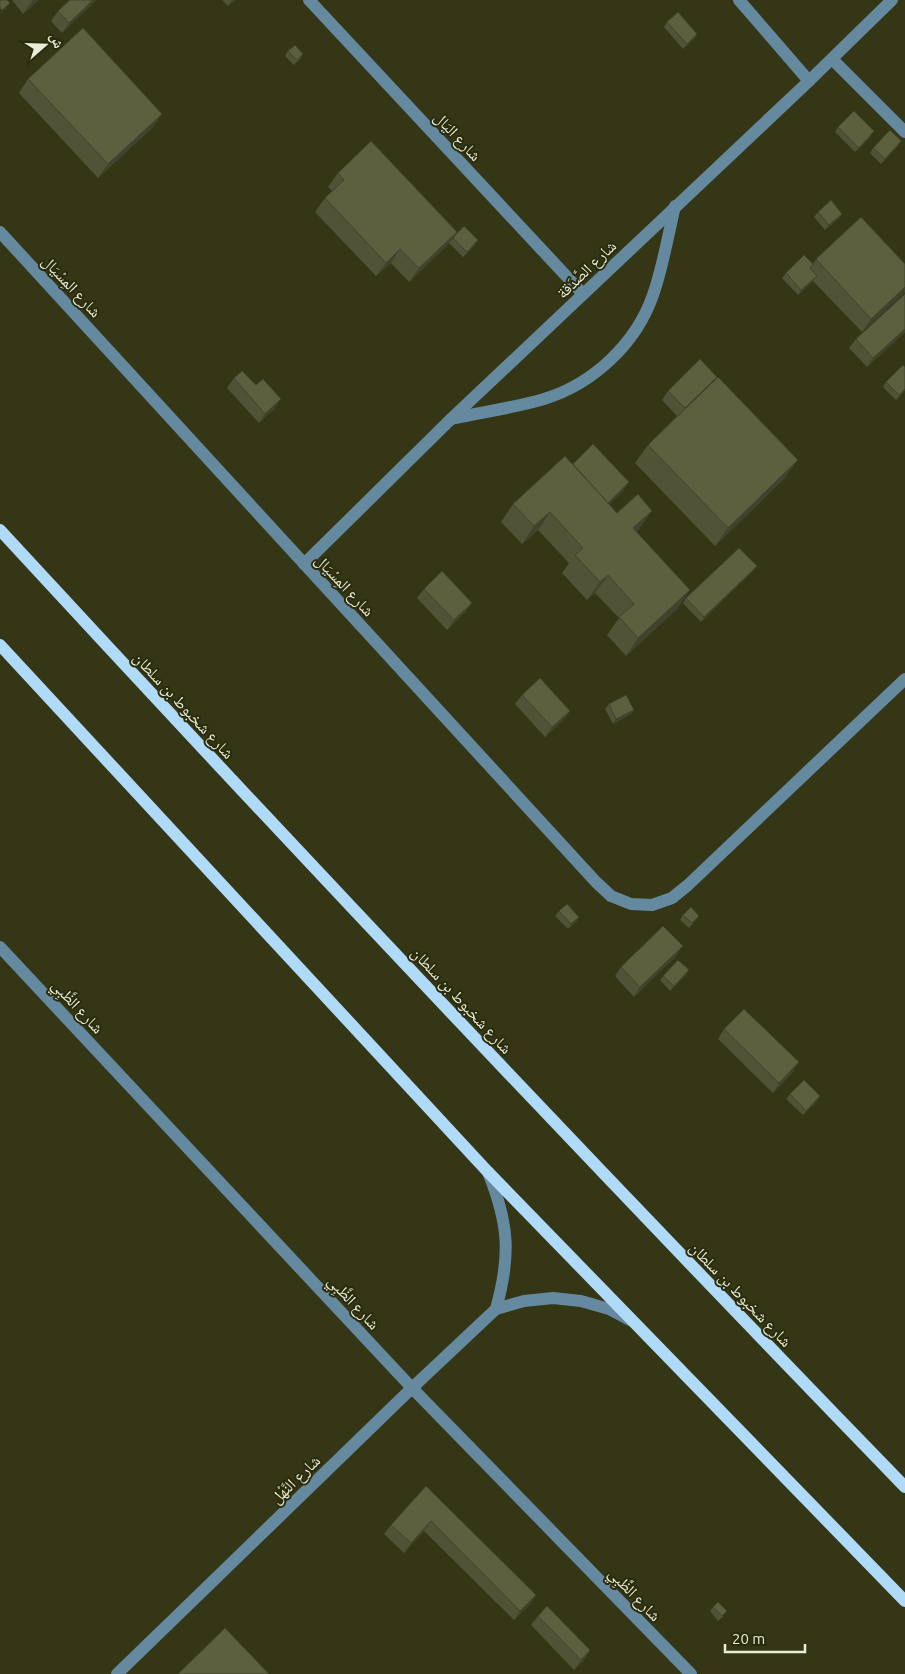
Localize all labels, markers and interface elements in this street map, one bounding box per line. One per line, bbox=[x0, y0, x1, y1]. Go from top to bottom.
north arrow bbox=[20, 20, 70, 70]
text: ش bbox=[46, 31, 67, 51]
street label: شارع اليَال bbox=[429, 108, 485, 166]
street label: شارع الصَّدَقة bbox=[553, 236, 621, 303]
street label: شارع المِسْيَال bbox=[37, 251, 105, 322]
street label: شارع المِسْيَال bbox=[310, 550, 378, 621]
street label: شارع شخبوط بن سلطان bbox=[129, 648, 238, 763]
street label: شارع شخبوط بن سلطان bbox=[407, 943, 516, 1058]
street label: شارع الظَّبِي bbox=[46, 975, 107, 1039]
street label: شارع شخبوط بن سلطان bbox=[685, 1238, 796, 1352]
street label: شارع الظَّبِي bbox=[322, 1271, 383, 1335]
street label: شارع النَّهْل bbox=[267, 1451, 325, 1508]
street label: شارع الظَّبِي bbox=[602, 1564, 665, 1627]
scale bar bbox=[725, 1622, 805, 1654]
text: 20 m bbox=[732, 1630, 765, 1647]

